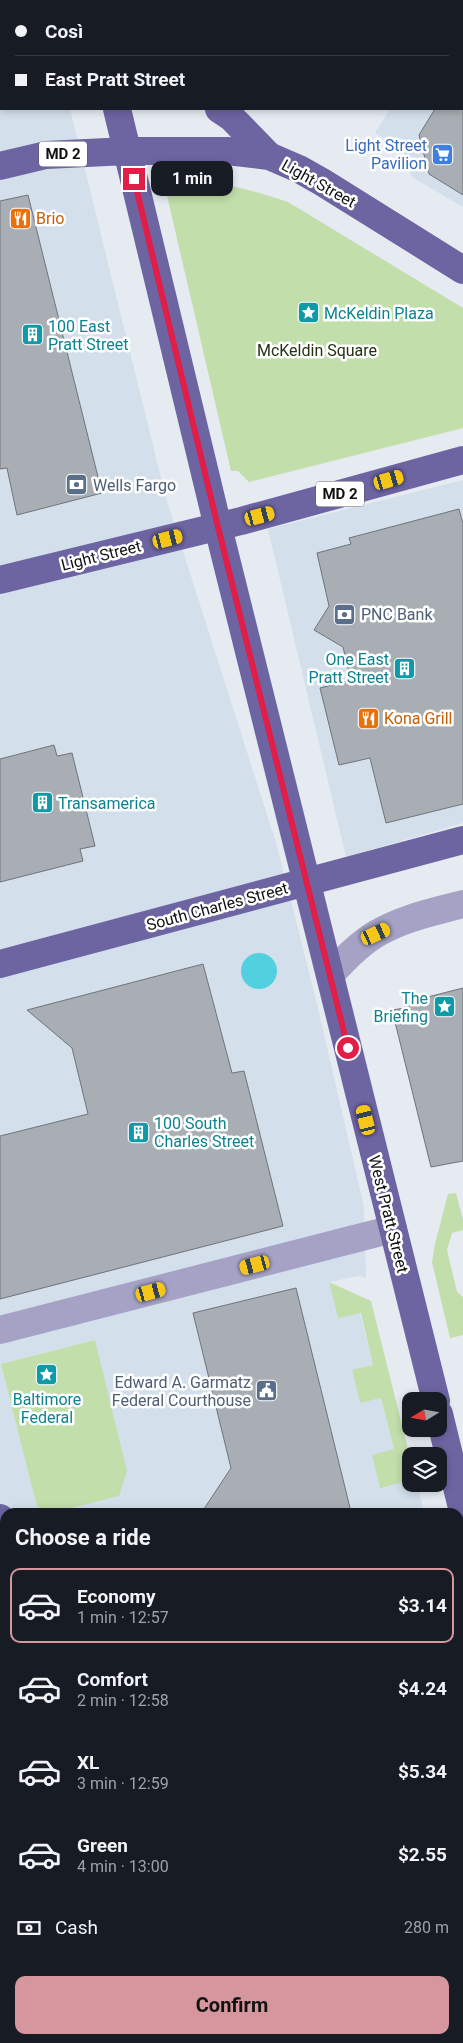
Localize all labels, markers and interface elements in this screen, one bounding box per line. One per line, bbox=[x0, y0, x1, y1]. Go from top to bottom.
text: Così bbox=[45, 20, 83, 43]
text: East Pratt Street bbox=[45, 68, 185, 91]
place label: Light Street Pavilion bbox=[345, 136, 427, 173]
road number: MD 2 bbox=[39, 142, 87, 166]
supermarket icon: Light Street Pavilion bbox=[431, 142, 455, 166]
street label: Light Street bbox=[278, 155, 359, 212]
callout: 1 min bbox=[152, 162, 234, 196]
route end bbox=[123, 168, 145, 190]
text: 1 min bbox=[172, 169, 212, 188]
restaurant icon: Brio bbox=[8, 206, 32, 230]
place label: Brio bbox=[36, 209, 64, 228]
place icon: McKeldin Plaza bbox=[296, 301, 320, 325]
place label: McKeldin Plaza bbox=[324, 304, 434, 323]
place label: 100 East Pratt Street bbox=[48, 317, 129, 354]
building icon: 100 East Pratt Street bbox=[20, 323, 44, 347]
park label: McKeldin Square bbox=[257, 341, 377, 360]
car bbox=[372, 469, 405, 491]
bank icon: Wells Fargo bbox=[65, 473, 89, 497]
place label: Wells Fargo bbox=[93, 476, 176, 495]
road number: MD 2 bbox=[316, 482, 364, 506]
car bbox=[243, 505, 276, 527]
car bbox=[151, 528, 184, 550]
street label: Light Street bbox=[59, 536, 143, 575]
bank icon: PNC Bank bbox=[333, 602, 357, 626]
place label: PNC Bank bbox=[361, 605, 433, 624]
place label: One East Pratt Street bbox=[308, 650, 389, 687]
building icon: One East Pratt Street bbox=[393, 656, 417, 680]
restaurant icon: Kona Grill bbox=[356, 706, 380, 730]
place label: Kona Grill bbox=[384, 709, 452, 728]
building icon: Transamerica bbox=[30, 791, 54, 815]
place label: Transamerica bbox=[58, 794, 155, 813]
street label: South Charles Street bbox=[144, 878, 290, 935]
car bbox=[359, 921, 392, 947]
place label: The Briefing bbox=[374, 989, 428, 1026]
place icon: The Briefing bbox=[432, 995, 456, 1019]
route start bbox=[337, 1037, 359, 1059]
car bbox=[355, 1104, 376, 1136]
place label: 100 South Charles Street bbox=[154, 1114, 254, 1151]
building icon: 100 South Charles Street bbox=[126, 1120, 150, 1144]
street label: West Pratt Street bbox=[365, 1153, 412, 1275]
car bbox=[238, 1254, 271, 1276]
car bbox=[134, 1281, 167, 1303]
place icon: Baltimore Federal bbox=[35, 1363, 59, 1387]
place label: Edward A. Garmatz Federal Courthouse bbox=[112, 1373, 251, 1410]
public building icon: Edward A. Garmatz Federal Courthouse bbox=[255, 1379, 279, 1403]
place label: Baltimore Federal bbox=[13, 1390, 81, 1427]
north arrow bbox=[402, 1392, 448, 1438]
map controls bbox=[402, 1392, 447, 1492]
button: layers bbox=[402, 1447, 447, 1492]
text: Choose a ride bbox=[15, 1525, 151, 1550]
icon: car bbox=[17, 1583, 62, 1628]
text: Economy bbox=[77, 1585, 156, 1608]
text: $3.14 bbox=[398, 1594, 447, 1617]
text: 1 min · 12:57 bbox=[77, 1608, 169, 1627]
icon: car bbox=[17, 1666, 62, 1711]
text: Comfort bbox=[77, 1668, 148, 1691]
text: $4.24 bbox=[398, 1677, 447, 1700]
text: 2 min · 12:58 bbox=[77, 1691, 169, 1710]
icon: car bbox=[17, 1749, 62, 1794]
text: XL bbox=[77, 1751, 99, 1774]
text: $5.34 bbox=[398, 1760, 447, 1783]
text: 3 min · 12:59 bbox=[77, 1774, 169, 1793]
icon: car bbox=[17, 1832, 62, 1877]
text: Green bbox=[77, 1834, 128, 1857]
text: $2.55 bbox=[398, 1843, 447, 1866]
text: 4 min · 13:00 bbox=[77, 1857, 169, 1876]
icon: cash bbox=[15, 1914, 43, 1942]
text: Cash bbox=[55, 1916, 98, 1939]
text: 280 m bbox=[404, 1918, 449, 1937]
button: Confirm bbox=[15, 1976, 449, 2034]

